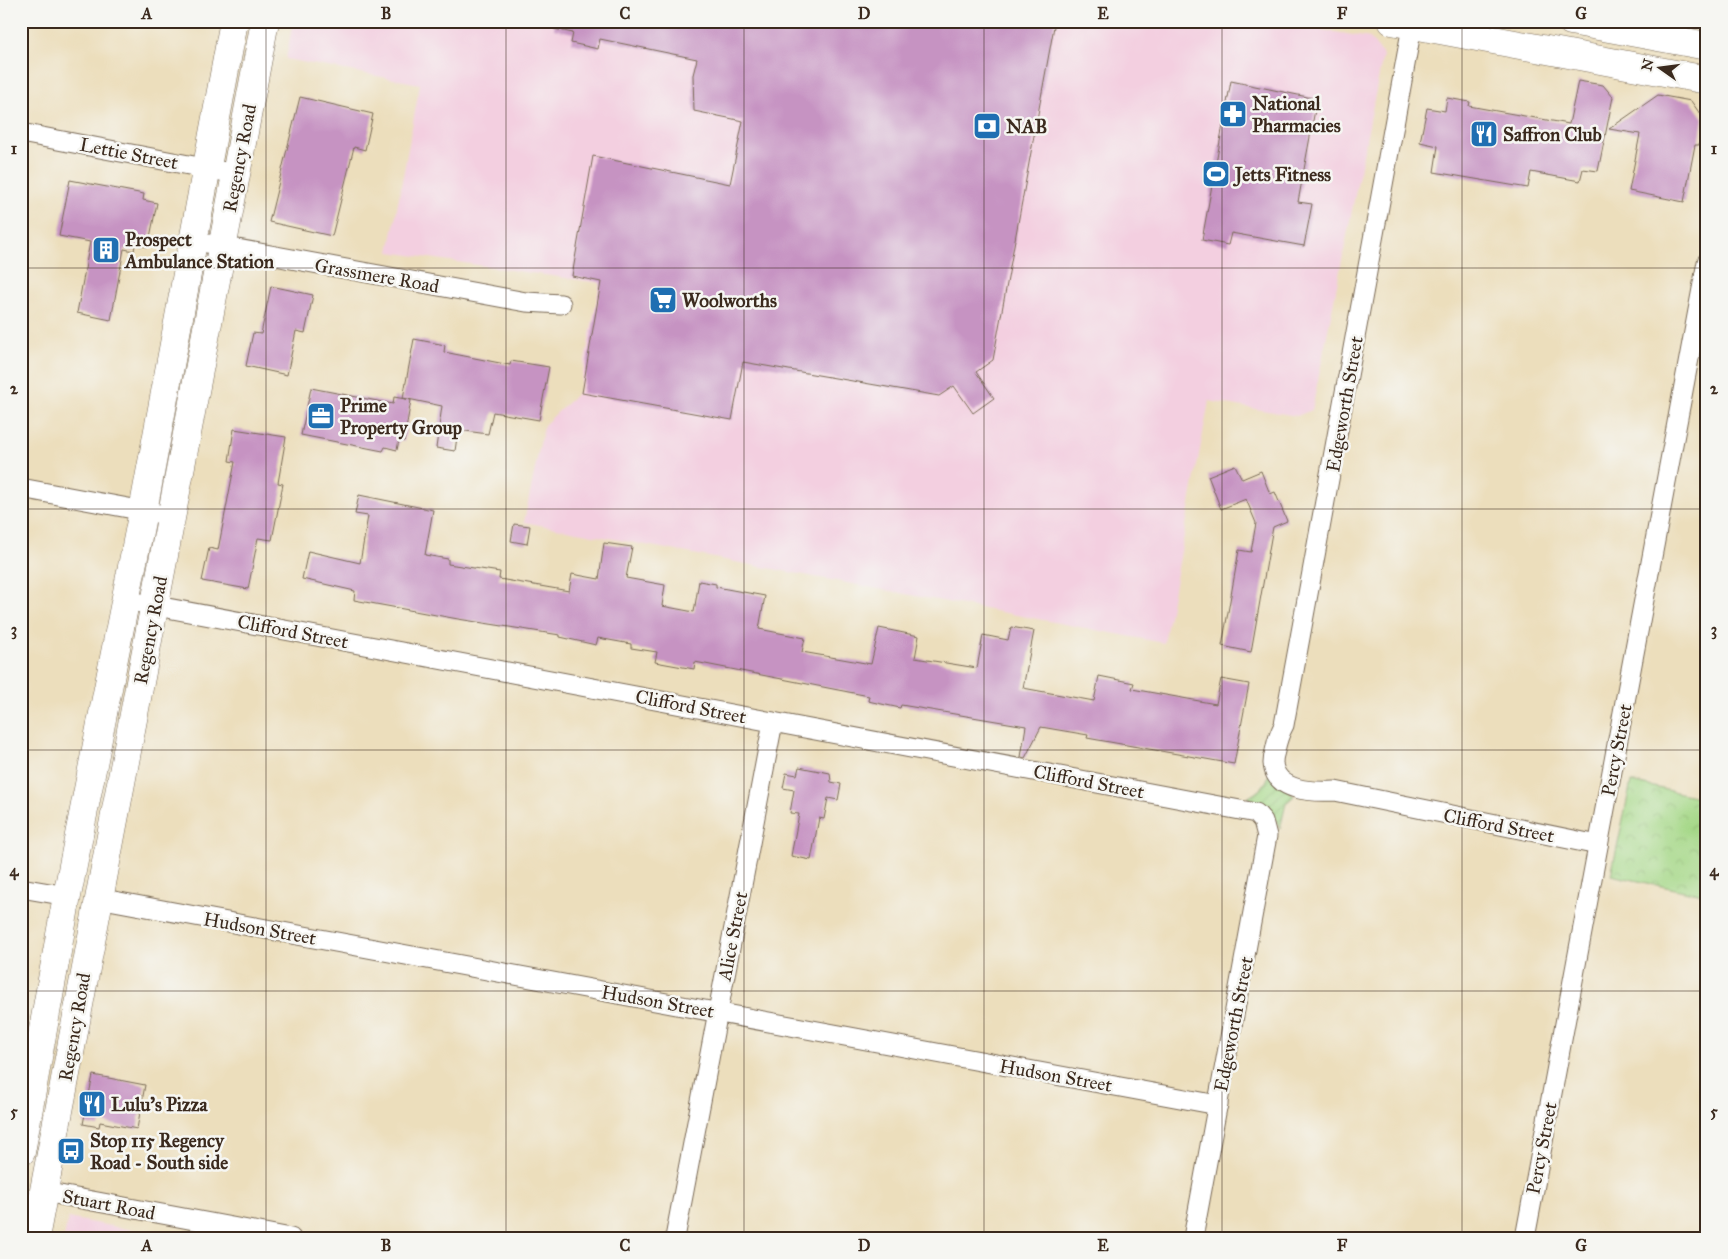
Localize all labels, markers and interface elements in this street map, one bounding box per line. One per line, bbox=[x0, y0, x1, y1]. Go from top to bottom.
text: A bbox=[141, 4, 153, 23]
text: B bbox=[381, 4, 391, 23]
text: C bbox=[620, 4, 631, 23]
text: D bbox=[858, 4, 871, 23]
text: E bbox=[1097, 4, 1109, 23]
text: F bbox=[1337, 4, 1348, 23]
text: G bbox=[1575, 4, 1587, 23]
north arrow bbox=[1636, 42, 1686, 92]
text: N bbox=[1638, 57, 1658, 73]
place label: National Pharmacies bbox=[1252, 92, 1341, 137]
pharmacy icon: National Pharmacies bbox=[1218, 99, 1248, 129]
street label: Regency Road bbox=[218, 102, 262, 214]
bank icon: NAB bbox=[972, 111, 1002, 141]
place label: NAB bbox=[1006, 115, 1047, 138]
restaurant icon: Saffron Club bbox=[1469, 119, 1499, 149]
place label: Saffron Club bbox=[1503, 123, 1602, 146]
street label: Lettie Street bbox=[78, 133, 180, 174]
text: 1 bbox=[11, 139, 18, 158]
text: 1 bbox=[1711, 139, 1718, 158]
sports icon: Jetts Fitness bbox=[1201, 159, 1231, 189]
place label: Jetts Fitness bbox=[1232, 163, 1331, 187]
place label: Prospect Ambulance Station bbox=[123, 228, 275, 273]
building icon: Prospect Ambulance Station bbox=[91, 235, 121, 265]
street label: Grassmere Road bbox=[313, 253, 442, 298]
supermarket icon: Woolworths bbox=[648, 285, 678, 315]
place label: Woolworths bbox=[682, 289, 777, 312]
street label: Edgeworth Street bbox=[1321, 334, 1369, 474]
text: 2 bbox=[10, 379, 19, 398]
text: 2 bbox=[1710, 379, 1719, 398]
place label: Prime Property Group bbox=[340, 394, 463, 440]
office icon: Prime Property Group bbox=[306, 401, 336, 431]
street label: Regency Road bbox=[129, 574, 173, 686]
street label: Clifford Street bbox=[236, 609, 350, 654]
text: 3 bbox=[11, 620, 17, 640]
text: 3 bbox=[1711, 620, 1717, 640]
street label: Clifford Street bbox=[634, 684, 748, 729]
street label: Percy Street bbox=[1596, 702, 1637, 798]
street label: Clifford Street bbox=[1032, 759, 1146, 804]
street label: Clifford Street bbox=[1442, 803, 1556, 848]
text: 4 bbox=[10, 861, 20, 881]
text: 4 bbox=[1710, 861, 1720, 881]
street label: Alice Street bbox=[712, 889, 752, 984]
street label: Hudson Street bbox=[202, 907, 318, 950]
street label: Edgeworth Street bbox=[1209, 954, 1259, 1094]
street label: Regency Road bbox=[54, 971, 96, 1083]
street label: Hudson Street bbox=[600, 980, 716, 1023]
street label: Hudson Street bbox=[998, 1054, 1114, 1097]
restaurant icon: Lulu's Pizza bbox=[77, 1089, 107, 1119]
place label: Lulu's Pizza bbox=[111, 1093, 209, 1116]
street label: Percy Street bbox=[1521, 1100, 1562, 1196]
text: 5 bbox=[10, 1102, 18, 1121]
text: 5 bbox=[1710, 1102, 1718, 1121]
place label: Stop 115 Regency Road - South side bbox=[90, 1129, 228, 1174]
bus stop icon: Stop 115 Regency Road - South side bbox=[56, 1136, 86, 1166]
street label: Stuart Road bbox=[60, 1184, 158, 1225]
text: A bbox=[141, 1236, 153, 1255]
text: B bbox=[381, 1236, 391, 1255]
text: C bbox=[620, 1236, 631, 1255]
text: D bbox=[858, 1236, 871, 1255]
text: E bbox=[1097, 1236, 1109, 1255]
text: F bbox=[1337, 1236, 1348, 1255]
text: G bbox=[1575, 1236, 1587, 1255]

